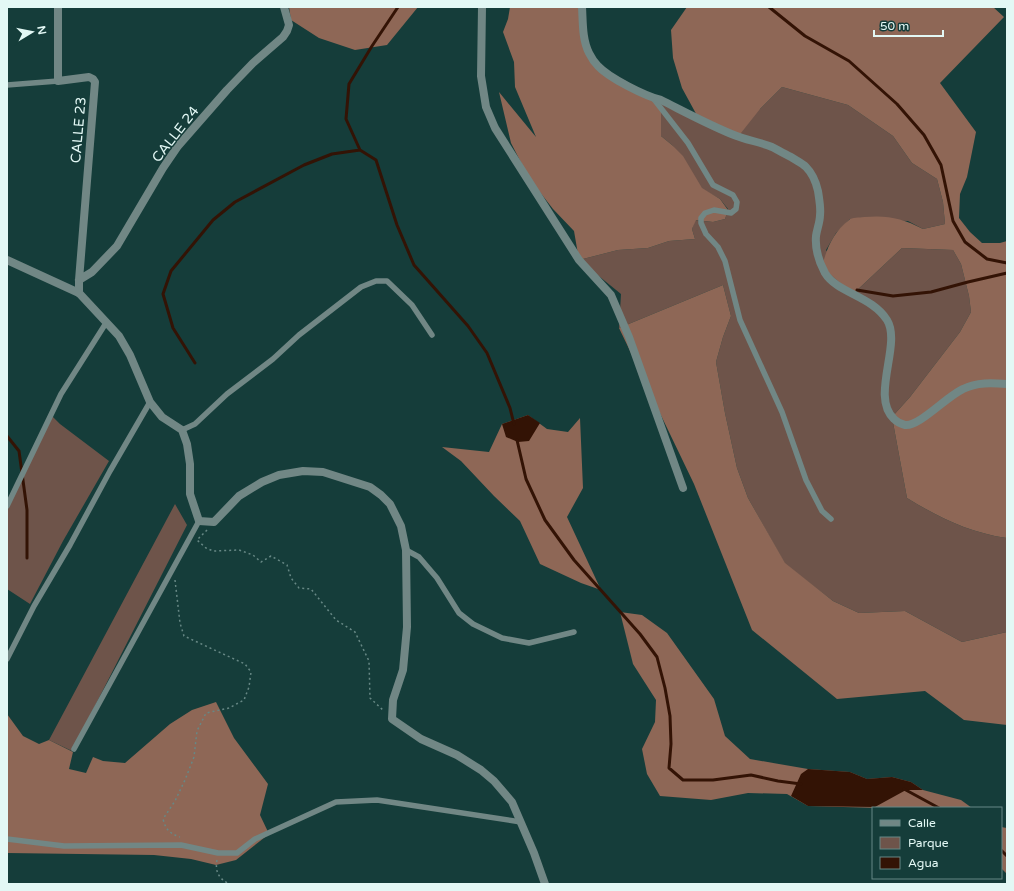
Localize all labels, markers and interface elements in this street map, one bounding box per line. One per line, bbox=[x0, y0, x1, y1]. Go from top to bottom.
north arrow bbox=[12, 12, 52, 52]
scale bar bbox=[874, 12, 943, 38]
text: 50 m bbox=[880, 19, 909, 33]
text: N bbox=[34, 25, 49, 36]
street label: CALLE 23 bbox=[67, 96, 90, 164]
street label: CALLE 24 bbox=[148, 103, 203, 166]
legend bbox=[872, 807, 1002, 879]
text: Calle bbox=[908, 816, 936, 830]
text: Parque bbox=[908, 836, 949, 850]
text: Agua bbox=[908, 856, 938, 870]

